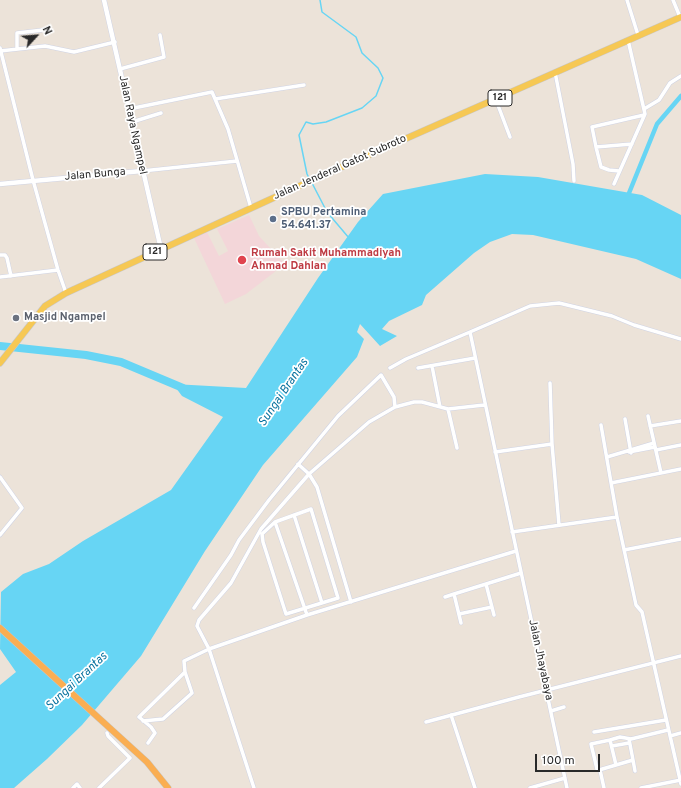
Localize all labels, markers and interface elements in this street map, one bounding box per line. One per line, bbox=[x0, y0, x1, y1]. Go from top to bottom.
north arrow bbox=[16, 16, 56, 56]
text: N bbox=[39, 24, 55, 37]
street label: Jalan Raya Ngampel bbox=[115, 74, 149, 176]
road number: 121 bbox=[488, 90, 512, 106]
street label: Jalan Jenderal Gatot Subroto bbox=[271, 133, 409, 203]
street label: Jalan Bunga bbox=[64, 166, 126, 184]
place label: SPBU Pertamina 54.641.37 bbox=[281, 206, 366, 232]
marker: SPBU Pertamina 54.641.37 bbox=[268, 214, 278, 224]
road number: 121 bbox=[143, 244, 167, 260]
place label: Rumah Sakit Muhammadiyah Ahmad Dahlan bbox=[251, 247, 401, 273]
marker: Rumah Sakit Muhammadiyah Ahmad Dahlan bbox=[236, 254, 248, 266]
place label: Masjid Ngampel bbox=[24, 311, 106, 325]
marker: Masjid Ngampel bbox=[11, 313, 21, 323]
water label: Sungai Brantas bbox=[256, 356, 312, 430]
street label: Jalan Jhayabaya bbox=[525, 618, 555, 702]
water label: Sungai Brantas bbox=[43, 650, 111, 714]
scale bar bbox=[537, 746, 602, 772]
text: 100 m bbox=[542, 753, 575, 769]

